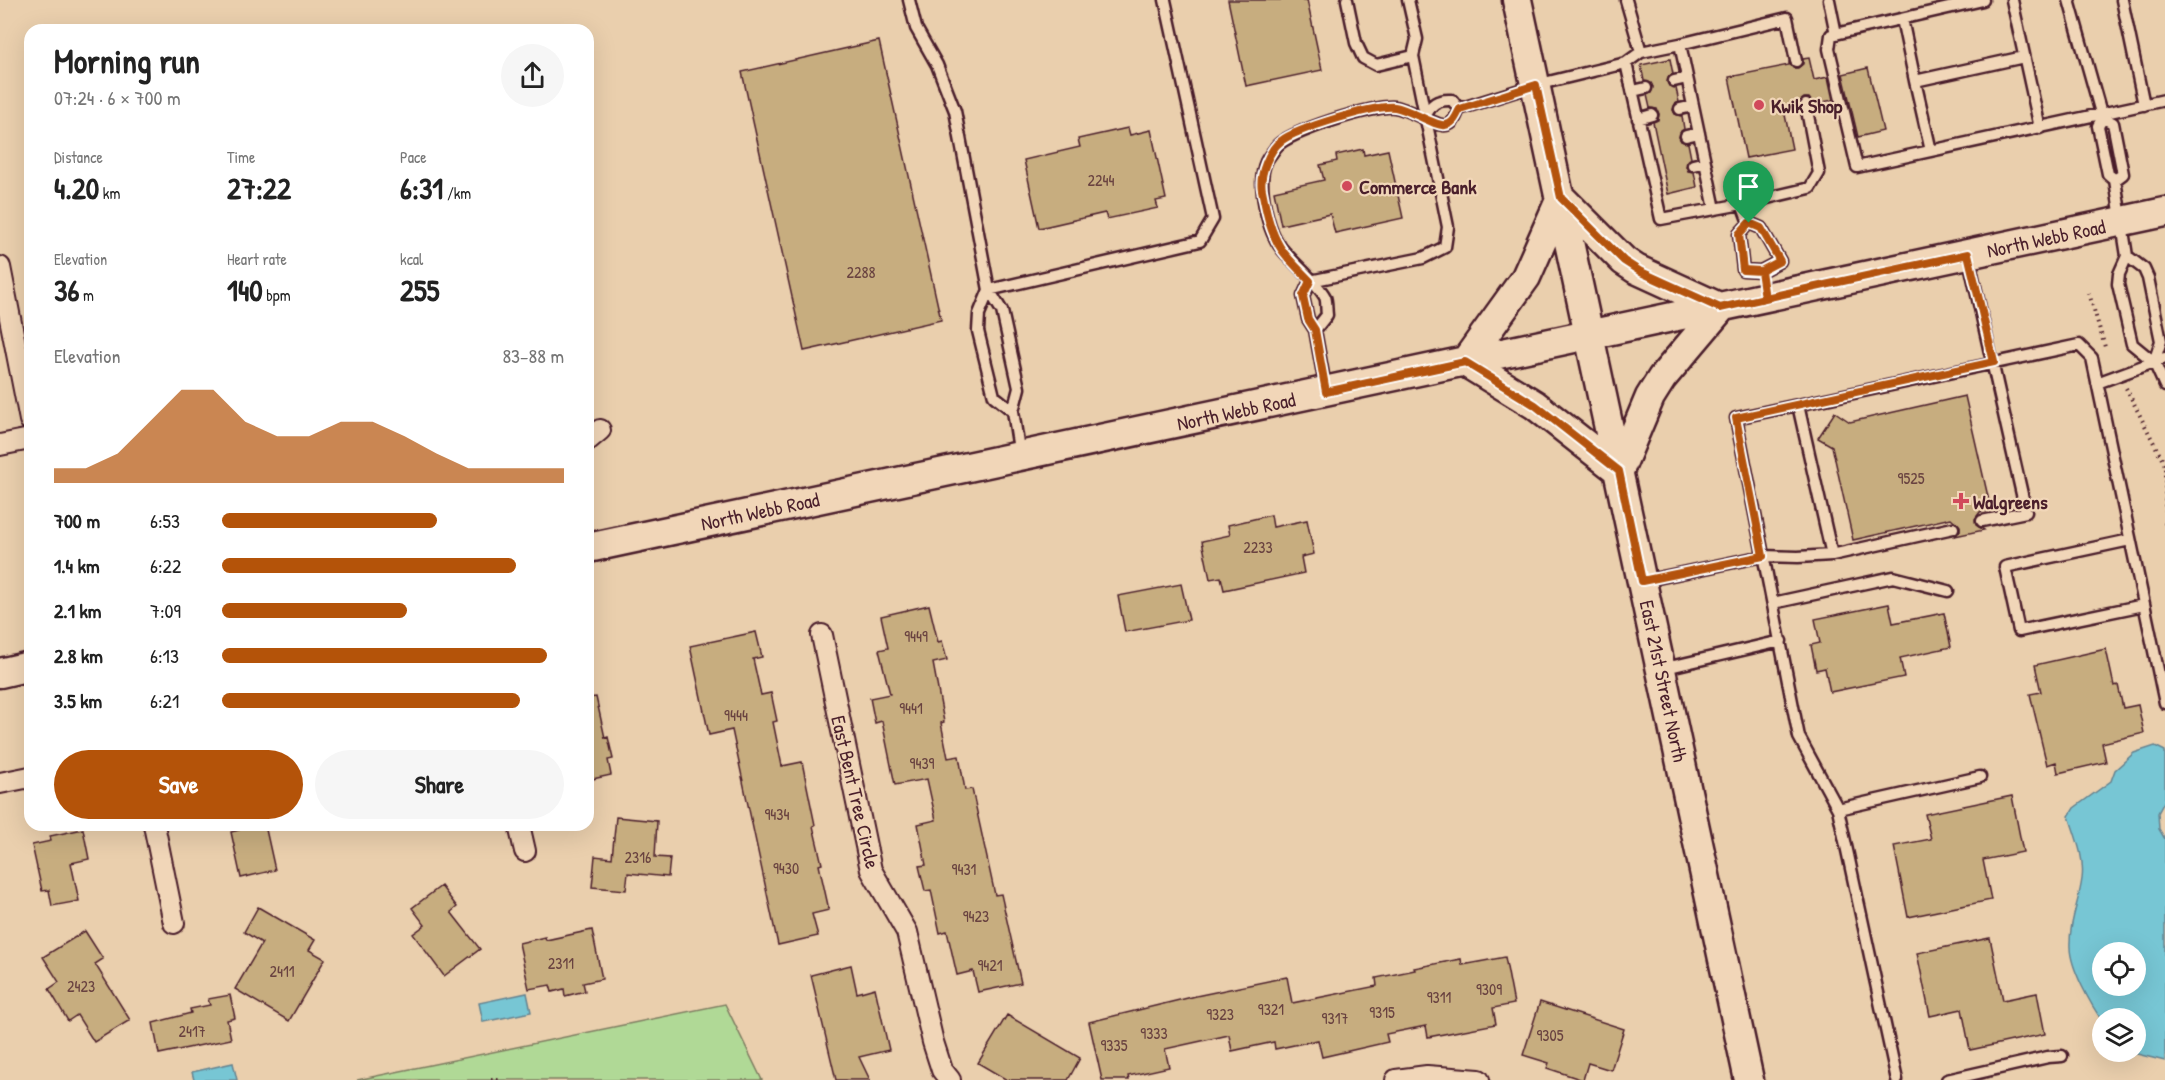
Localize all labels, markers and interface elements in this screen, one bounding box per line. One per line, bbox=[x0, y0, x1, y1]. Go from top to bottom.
text: Morning run bbox=[54, 39, 200, 83]
button: share bbox=[501, 44, 564, 107]
text: 07:24 · 6 × 700 m bbox=[54, 84, 181, 111]
place label: Kwik Shop bbox=[1771, 92, 1843, 120]
marker: Kwik Shop bbox=[1752, 98, 1766, 112]
text: Distance bbox=[54, 146, 103, 168]
text: Time bbox=[227, 146, 255, 168]
text: Pace bbox=[400, 146, 427, 168]
pin bbox=[1723, 161, 1774, 223]
text: 4.20 bbox=[54, 168, 99, 208]
text: 27:22 bbox=[227, 168, 291, 208]
text: 6:31 bbox=[400, 168, 443, 208]
house number: 2244 bbox=[1088, 169, 1114, 191]
icon: arrive bbox=[1732, 170, 1765, 203]
place label: Commerce Bank bbox=[1359, 173, 1477, 200]
marker: Commerce Bank bbox=[1340, 179, 1354, 193]
text: km bbox=[99, 182, 120, 204]
text: /km bbox=[443, 182, 471, 204]
street label: North Webb Road bbox=[1984, 212, 2108, 264]
text: Elevation bbox=[54, 248, 107, 270]
text: Heart rate bbox=[227, 248, 287, 270]
text: kcal bbox=[400, 248, 423, 270]
house number: 2288 bbox=[847, 261, 875, 283]
text: 36 bbox=[54, 270, 79, 310]
text: 140 bbox=[227, 270, 263, 310]
text: 255 bbox=[400, 270, 439, 310]
text: m bbox=[79, 284, 94, 306]
text: bpm bbox=[263, 284, 291, 306]
text: Elevation bbox=[54, 342, 120, 369]
text: 83–88 m bbox=[502, 342, 564, 369]
street label: North Webb Road bbox=[1174, 385, 1298, 437]
house number: 9525 bbox=[1898, 467, 1925, 489]
street label: North Webb Road bbox=[698, 485, 822, 537]
place label: Walgreens bbox=[1973, 488, 2048, 516]
marker: Walgreens bbox=[1954, 494, 1968, 508]
text: 700 m bbox=[54, 507, 100, 534]
text: 6:53 bbox=[150, 507, 180, 534]
house number: 2233 bbox=[1243, 536, 1273, 558]
text: 1.4 km bbox=[54, 552, 100, 579]
text: 6:22 bbox=[150, 552, 181, 579]
text: 2.1 km bbox=[54, 597, 101, 624]
text: 7:09 bbox=[150, 597, 181, 624]
street label: East 21st Street North bbox=[1634, 598, 1694, 764]
house number: 9449 bbox=[904, 625, 928, 647]
text: 2.8 km bbox=[54, 642, 103, 669]
text: 6:13 bbox=[150, 642, 179, 669]
text: 3.5 km bbox=[54, 687, 102, 714]
text: 6:21 bbox=[150, 687, 179, 714]
house number: 9441 bbox=[899, 697, 923, 719]
house number: 9444 bbox=[724, 704, 748, 726]
street label: East Bent Tree Circle bbox=[825, 713, 887, 871]
button: Save bbox=[54, 750, 303, 819]
button: Share bbox=[315, 750, 564, 819]
house number: 9439 bbox=[910, 752, 935, 774]
house number: 9434 bbox=[764, 803, 790, 825]
house number: 2316 bbox=[625, 846, 651, 868]
house number: 9430 bbox=[773, 857, 799, 879]
house number: 9431 bbox=[952, 858, 977, 880]
house number: 9423 bbox=[963, 905, 989, 927]
map controls bbox=[2092, 942, 2146, 1062]
button: locate bbox=[2092, 942, 2146, 996]
house number: 2311 bbox=[548, 952, 574, 974]
house number: 9421 bbox=[977, 954, 1003, 976]
house number: 2411 bbox=[269, 960, 295, 982]
house number: 2423 bbox=[67, 975, 95, 997]
house number: 9309 bbox=[1476, 978, 1502, 1000]
house number: 9311 bbox=[1427, 986, 1452, 1008]
house number: 9321 bbox=[1258, 998, 1284, 1020]
house number: 9315 bbox=[1369, 1001, 1395, 1023]
house number: 9323 bbox=[1206, 1003, 1234, 1025]
house number: 9317 bbox=[1322, 1007, 1348, 1029]
button: layers bbox=[2092, 1008, 2146, 1062]
house number: 2417 bbox=[178, 1020, 206, 1042]
house number: 9333 bbox=[1140, 1022, 1168, 1044]
house number: 9305 bbox=[1537, 1024, 1564, 1046]
house number: 9335 bbox=[1101, 1034, 1128, 1056]

